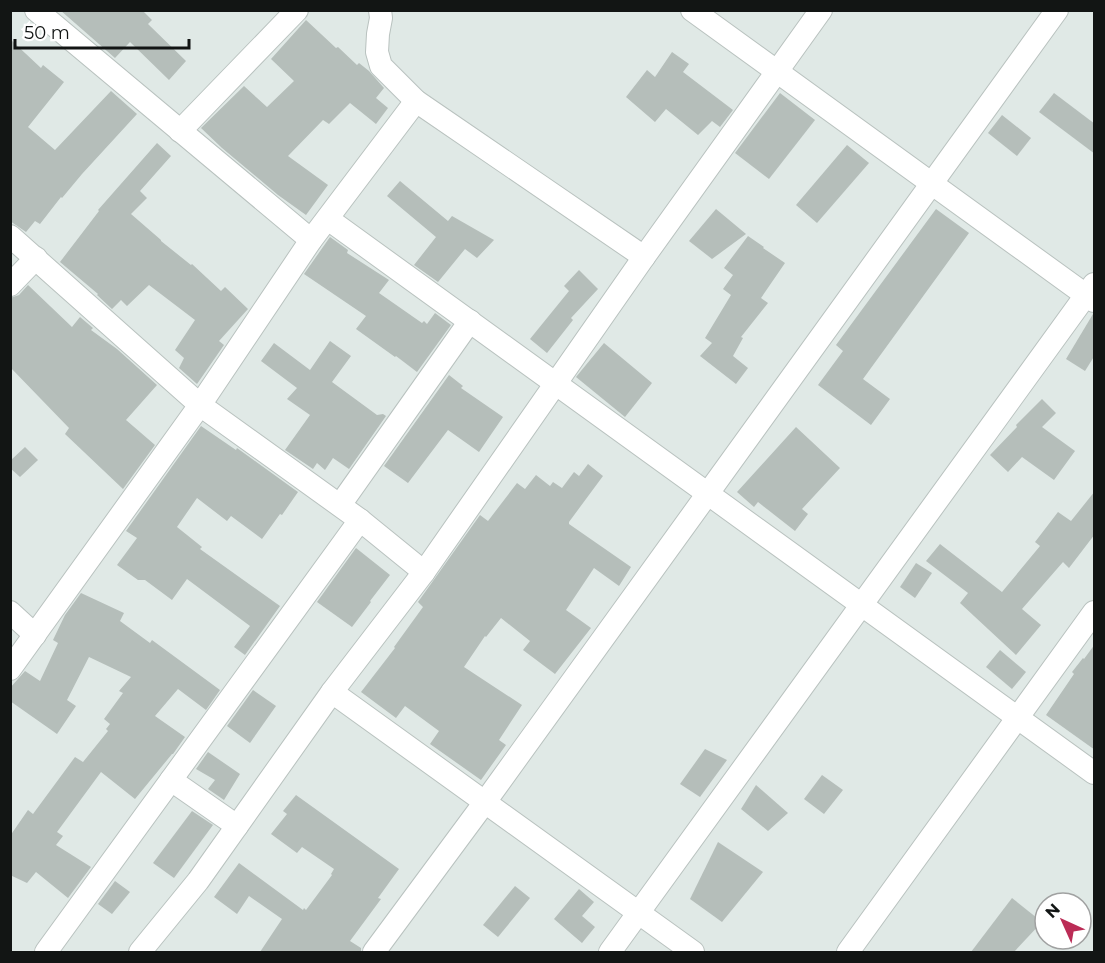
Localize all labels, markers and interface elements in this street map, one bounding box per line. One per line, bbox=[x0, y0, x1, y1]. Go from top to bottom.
scale bar bbox=[15, 12, 189, 50]
text: 50 m bbox=[24, 22, 70, 44]
north arrow bbox=[1033, 891, 1093, 951]
text: N bbox=[1041, 899, 1064, 922]

